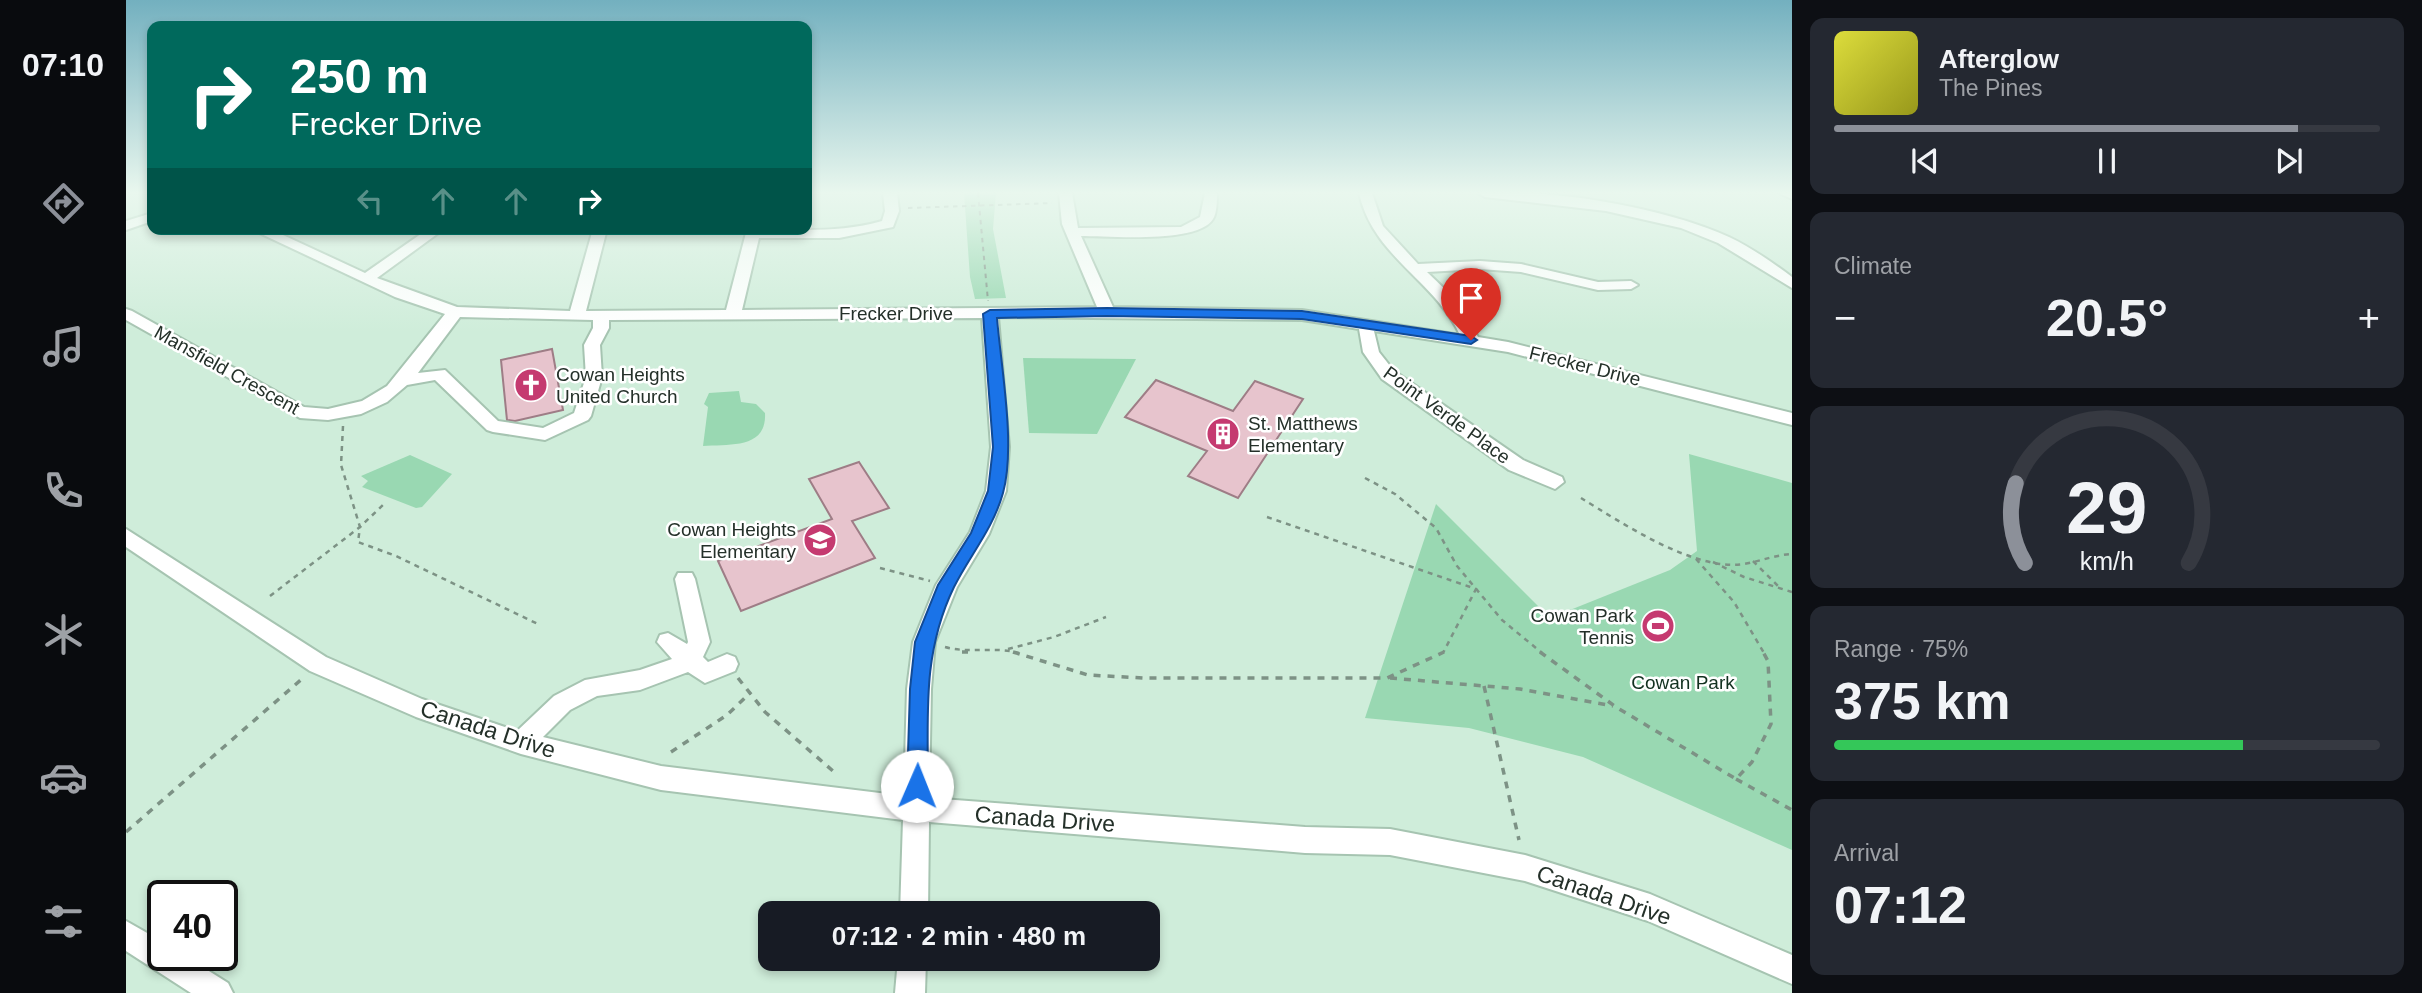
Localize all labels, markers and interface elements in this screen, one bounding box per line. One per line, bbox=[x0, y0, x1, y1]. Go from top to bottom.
text: Afterglow bbox=[1939, 44, 2059, 74]
text: 07:10 bbox=[22, 47, 104, 83]
icon: right bbox=[175, 49, 266, 140]
text: 250 m bbox=[290, 49, 429, 103]
text: The Pines bbox=[1939, 75, 2043, 101]
text: Frecker Drive bbox=[290, 106, 482, 142]
icon: previous bbox=[1906, 142, 1944, 180]
icon: pause bbox=[2088, 142, 2126, 180]
icon: next bbox=[2270, 142, 2308, 180]
icon: directions bbox=[39, 179, 88, 228]
icon: left bbox=[351, 182, 389, 220]
icon: ahead bbox=[424, 182, 462, 220]
icon: ahead bbox=[497, 182, 535, 220]
icon: right bbox=[570, 182, 608, 220]
text: Climate bbox=[1834, 253, 1912, 279]
pin bbox=[1441, 268, 1501, 340]
icon: arrive bbox=[1452, 279, 1490, 317]
text: 20.5° bbox=[2046, 289, 2168, 347]
text: − bbox=[1834, 297, 1856, 339]
text: + bbox=[2358, 297, 2380, 339]
street label: Frecker Drive bbox=[839, 303, 953, 324]
street label: Mansfield Crescent bbox=[151, 321, 304, 419]
icon: music bbox=[39, 322, 88, 371]
street label: Frecker Drive bbox=[1527, 342, 1643, 390]
street label: Point Verde Place bbox=[1380, 362, 1514, 468]
place label: Cowan Heights United Church bbox=[556, 364, 685, 407]
church icon: Cowan Heights United Church bbox=[512, 366, 550, 404]
place label: St. Matthews Elementary bbox=[1248, 413, 1358, 456]
building icon: St. Matthews Elementary bbox=[1204, 415, 1242, 453]
icon: phone bbox=[39, 466, 88, 515]
text: 29 bbox=[2067, 467, 2147, 548]
place label: Cowan Heights Elementary bbox=[667, 519, 796, 562]
school or university icon: Cowan Heights Elementary bbox=[801, 521, 839, 559]
text: km/h bbox=[2080, 546, 2134, 574]
place label: Cowan Park Tennis bbox=[1531, 605, 1634, 648]
sports icon: Cowan Park Tennis bbox=[1639, 607, 1677, 645]
icon: climate bbox=[39, 610, 88, 659]
text: Range · 75% bbox=[1834, 636, 1968, 662]
park label: Cowan Park bbox=[1631, 672, 1735, 693]
text: 375 km bbox=[1834, 672, 2010, 730]
street label: Canada Drive bbox=[417, 695, 559, 763]
position arrow bbox=[880, 749, 954, 823]
icon: car bbox=[39, 753, 88, 802]
street label: Canada Drive bbox=[974, 801, 1116, 837]
text: Arrival bbox=[1834, 840, 1899, 866]
street label: Canada Drive bbox=[1533, 860, 1675, 930]
text: 07:12 bbox=[1834, 876, 1967, 934]
speed limit sign: 40 bbox=[147, 880, 238, 971]
icon: filters bbox=[39, 897, 88, 946]
text: 07:12 · 2 min · 480 m bbox=[832, 921, 1086, 951]

